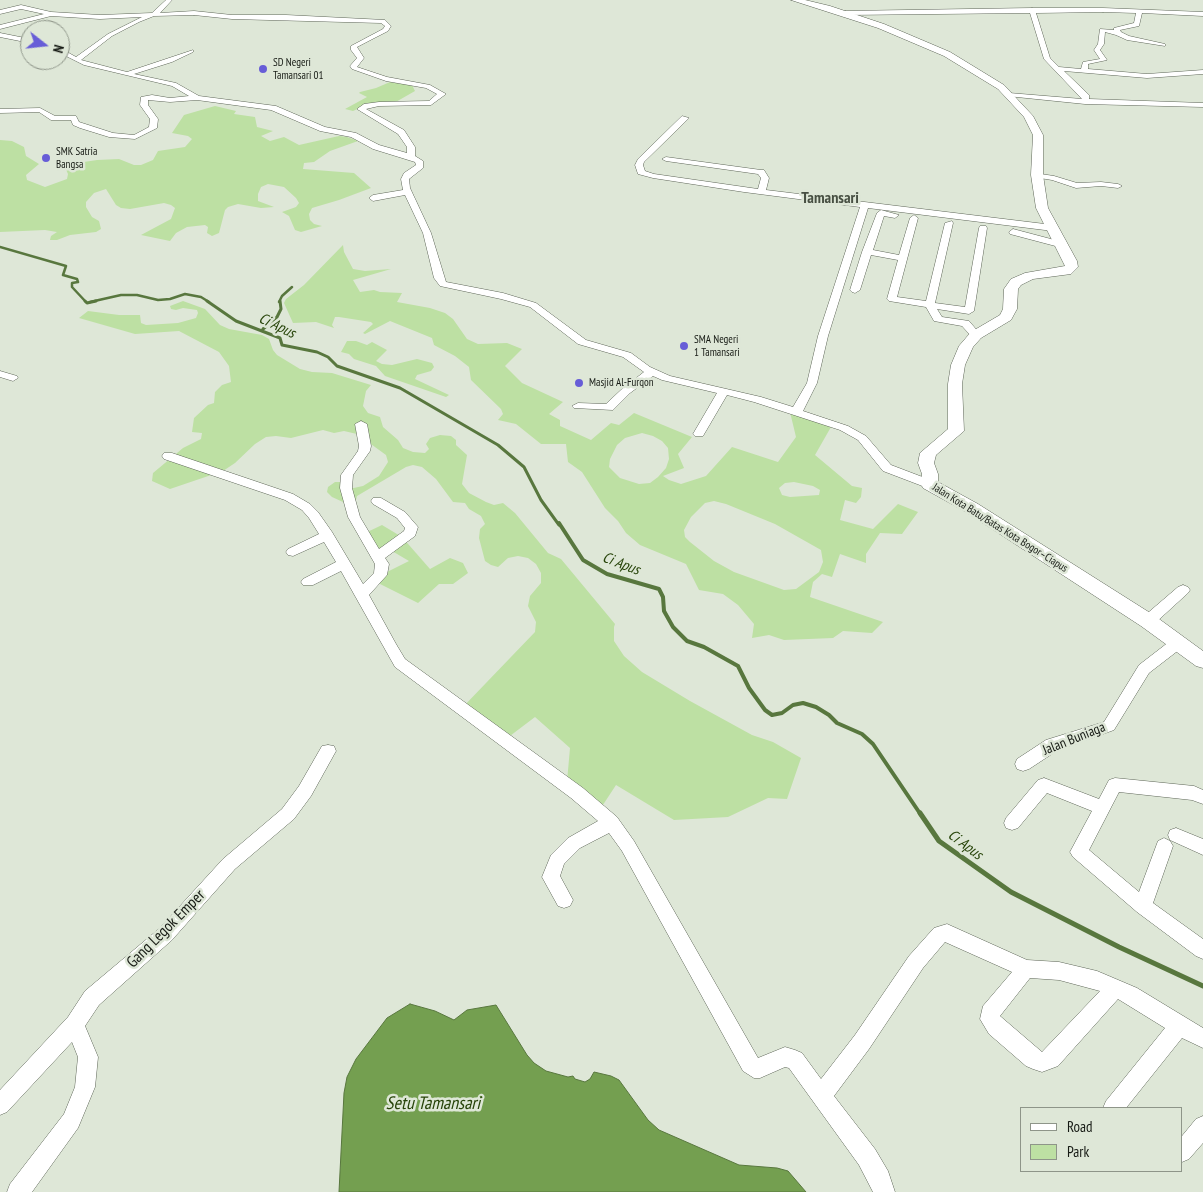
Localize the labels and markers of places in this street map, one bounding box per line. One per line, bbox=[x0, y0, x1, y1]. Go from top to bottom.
place label: SD Negeri Tamansari 01 bbox=[273, 56, 324, 82]
marker: SD Negeri Tamansari 01 bbox=[257, 63, 269, 75]
place label: SMK Satria Bangsa bbox=[56, 145, 97, 171]
marker: SMK Satria Bangsa bbox=[40, 152, 52, 164]
place label: SMA Negeri 1 Tamansari bbox=[694, 333, 740, 359]
marker: SMA Negeri 1 Tamansari bbox=[678, 340, 690, 352]
place label: Masjid Al-Furqon bbox=[589, 376, 654, 390]
marker: Masjid Al-Furqon bbox=[573, 377, 585, 389]

